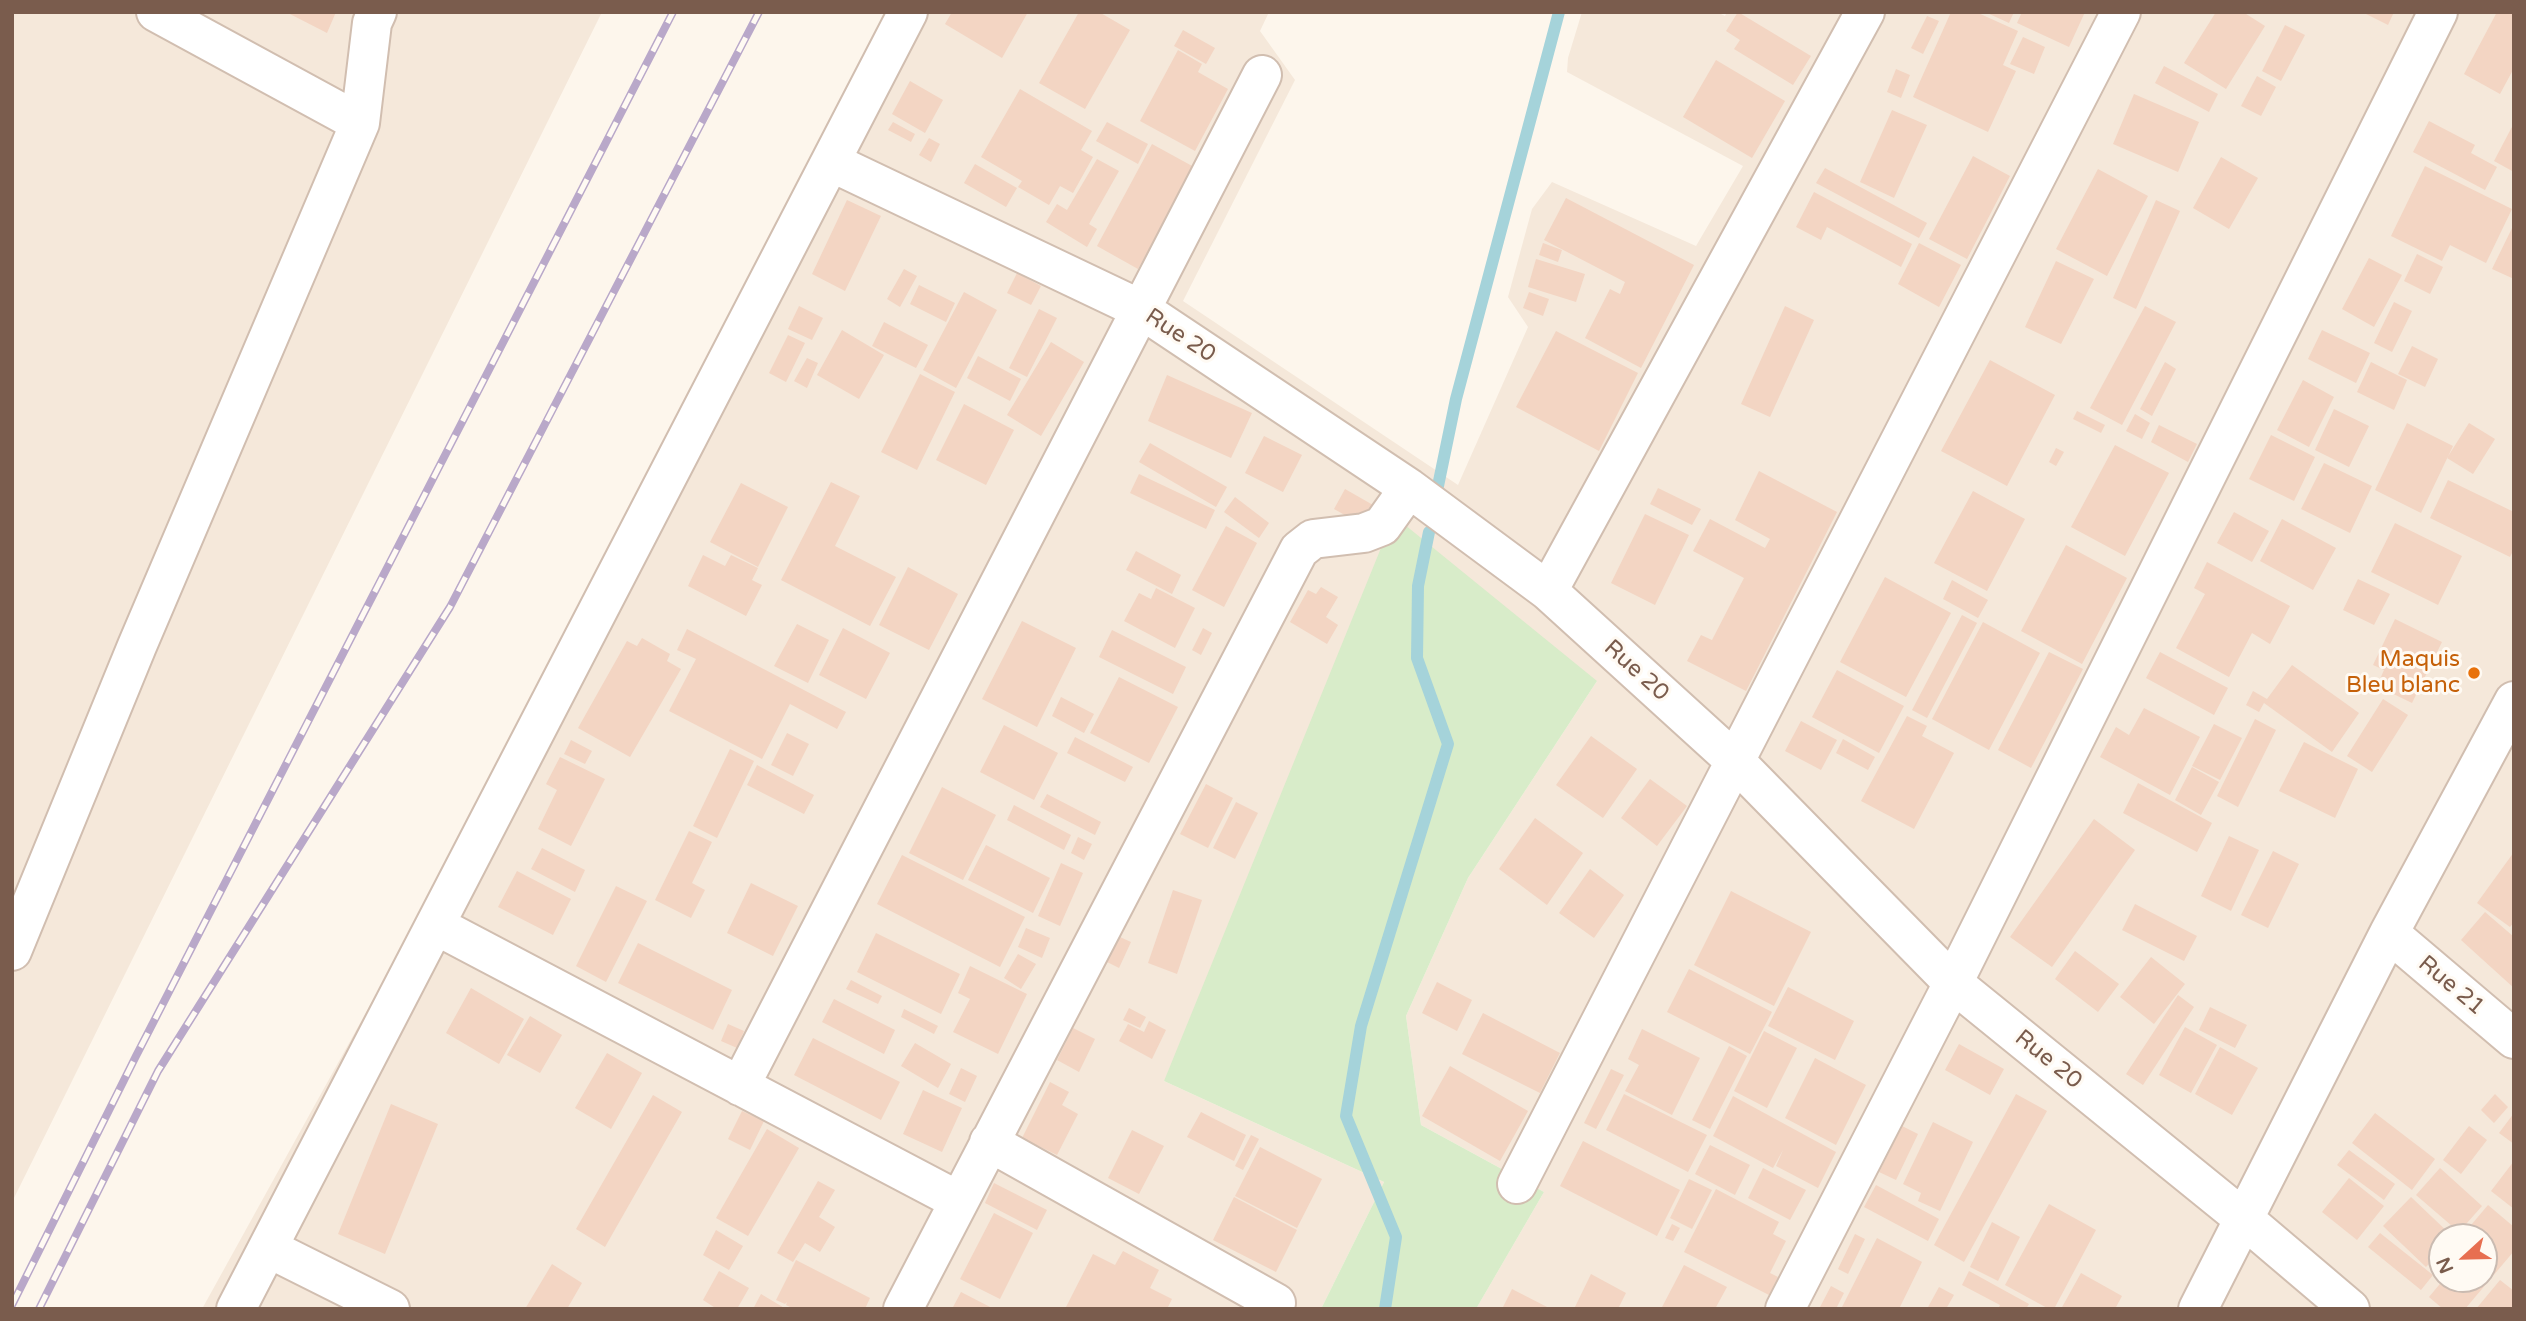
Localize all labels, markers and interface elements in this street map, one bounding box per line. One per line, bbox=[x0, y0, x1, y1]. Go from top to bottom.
street label: Rue 20 bbox=[1140, 303, 1220, 369]
street label: Rue 20 bbox=[1598, 635, 1674, 707]
place label: Maquis Bleu blanc bbox=[2346, 646, 2460, 700]
marker: Maquis Bleu blanc bbox=[2466, 665, 2482, 681]
street label: Rue 21 bbox=[2412, 950, 2490, 1022]
street label: Rue 20 bbox=[2009, 1025, 2087, 1095]
north arrow bbox=[2428, 1223, 2498, 1293]
text: N bbox=[2432, 1254, 2458, 1276]

